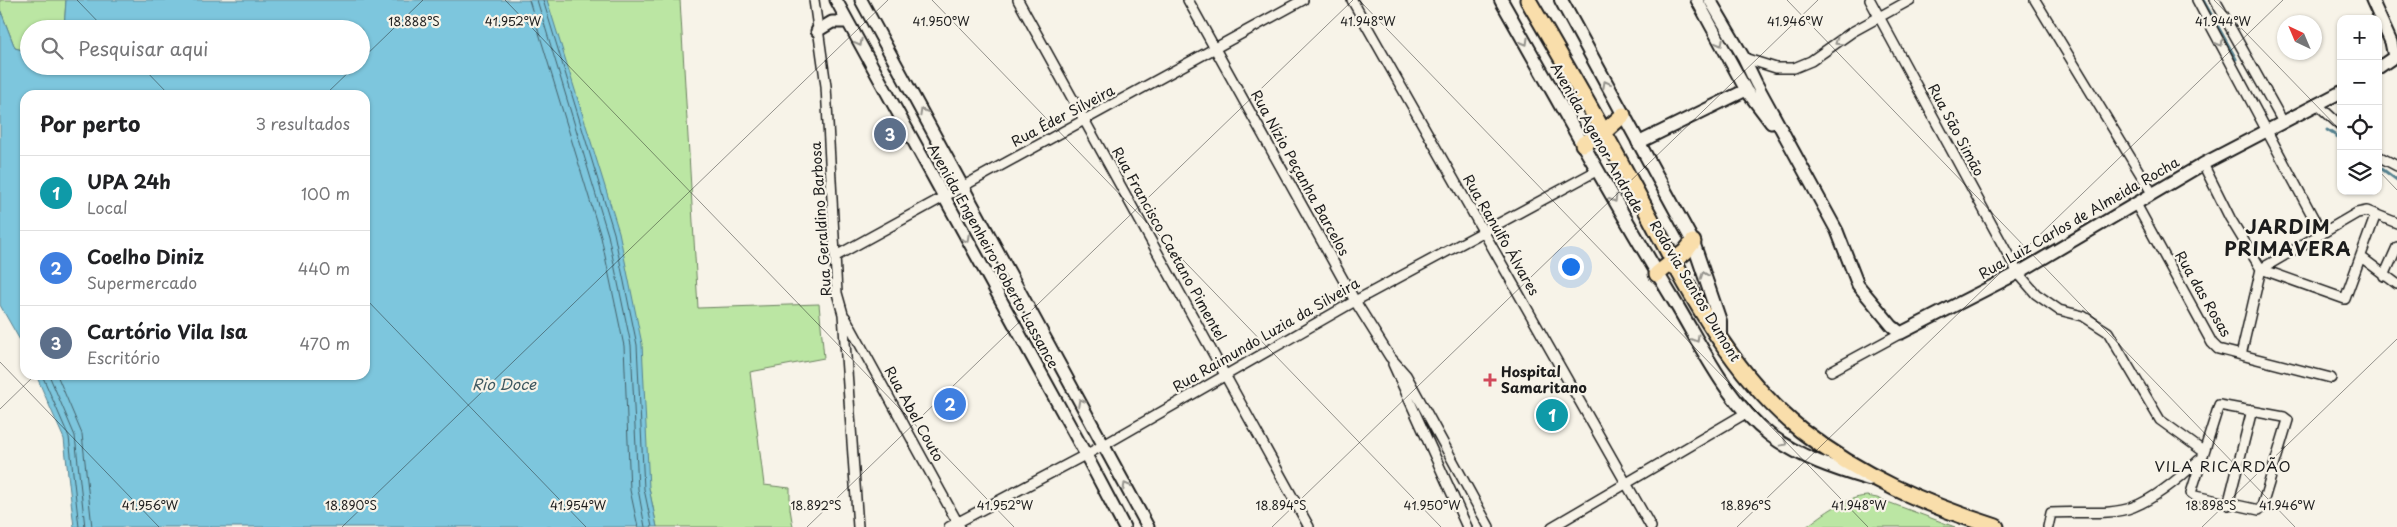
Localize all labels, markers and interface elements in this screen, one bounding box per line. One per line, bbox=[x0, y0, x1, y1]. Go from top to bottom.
text: 18.888°S bbox=[388, 12, 440, 30]
text: 41.952°W bbox=[485, 12, 542, 30]
text: 41.950°W bbox=[912, 12, 970, 30]
text: 41.948°W bbox=[1340, 12, 1396, 30]
text: 41.946°W bbox=[1767, 12, 1824, 30]
text: 41.944°W bbox=[2195, 12, 2252, 30]
north arrow bbox=[2277, 15, 2322, 60]
map controls bbox=[2337, 15, 2382, 195]
button: + bbox=[2337, 15, 2382, 60]
search box bbox=[20, 20, 370, 75]
icon: search bbox=[38, 34, 66, 62]
text: Pesquisar aqui bbox=[78, 34, 208, 62]
one-way arrow bbox=[1834, 36, 1843, 45]
one-way arrow bbox=[1519, 37, 1529, 46]
one-way arrow bbox=[1714, 37, 1724, 46]
one-way arrow bbox=[2214, 37, 2224, 46]
one-way arrow bbox=[853, 38, 863, 47]
street label: Avenida Agenor Andrade bbox=[1546, 59, 1649, 217]
button: − bbox=[2337, 60, 2382, 105]
street label: Rua Éder Silveira bbox=[1007, 79, 1118, 152]
one-way arrow bbox=[1602, 80, 1612, 89]
street label: Rua São Simão bbox=[1923, 80, 1990, 180]
street label: Rua Nízio Peçanha Barcelos bbox=[1246, 86, 1355, 259]
button: locate bbox=[2337, 105, 2382, 150]
text: Por perto bbox=[40, 107, 140, 139]
one-way arrow bbox=[919, 108, 929, 117]
text: 3 resultados bbox=[255, 111, 350, 135]
pin: 3 bbox=[874, 115, 906, 153]
street label: Avenida Engenheiro Roberto Lassance bbox=[923, 140, 1064, 372]
street label: Rua Geraldino Barbosa bbox=[805, 141, 836, 297]
street label: Rua Francisco Caetano Pimentel bbox=[1107, 143, 1232, 345]
button: layers bbox=[2337, 150, 2382, 195]
street label: Rua Luiz Carlos de Almeida Rocha bbox=[1975, 151, 2183, 284]
text: UPA 24h bbox=[87, 167, 171, 195]
street label: Rua Ranulfo Álvares bbox=[1458, 170, 1545, 299]
text: 1 bbox=[52, 181, 60, 205]
text: 100 m bbox=[301, 181, 350, 205]
one-way arrow bbox=[1608, 193, 1618, 202]
text: Local bbox=[87, 195, 128, 219]
district label: JARDIM PRIMAVERA bbox=[2224, 212, 2352, 262]
street label: Rodovia Santos Dumont bbox=[1645, 216, 1746, 366]
one-way arrow bbox=[960, 234, 970, 243]
text: Coelho Diniz bbox=[87, 242, 204, 270]
street label: Rua das Rosas bbox=[2170, 247, 2237, 341]
your location bbox=[1558, 254, 1584, 280]
text: 2 bbox=[50, 256, 62, 280]
text: 440 m bbox=[298, 256, 350, 280]
text: Supermercado bbox=[87, 270, 197, 294]
one-way arrow bbox=[1700, 271, 1710, 280]
street label: Rua Raimundo Luzia da Silveira bbox=[1168, 272, 1363, 397]
text: Cartório Vila Isa bbox=[87, 317, 248, 345]
text: 3 bbox=[51, 331, 61, 355]
text: 470 m bbox=[300, 331, 350, 355]
one-way arrow bbox=[1690, 333, 1700, 342]
text: Escritório bbox=[87, 345, 160, 369]
place label: Hospital Samaritano bbox=[1501, 361, 1587, 398]
street label: Rua Abel Couto bbox=[880, 362, 949, 465]
water label: Rio Doce bbox=[472, 372, 537, 395]
marker: Hospital Samaritano bbox=[1483, 373, 1497, 387]
pin: 2 bbox=[934, 385, 966, 423]
pin: 1 bbox=[1536, 396, 1568, 434]
one-way arrow bbox=[1077, 399, 1087, 408]
one-way arrow bbox=[1779, 437, 1788, 447]
district label: VILA RICARDÃO bbox=[2154, 454, 2292, 477]
one-way arrow bbox=[1122, 482, 1132, 491]
text: 41.956°W bbox=[122, 496, 179, 514]
text: 18.890°S bbox=[325, 496, 377, 514]
text: 41.954°W bbox=[550, 496, 607, 514]
text: 18.892°S bbox=[790, 496, 842, 514]
text: 41.952°W bbox=[977, 496, 1034, 514]
text: 18.894°S bbox=[1256, 496, 1306, 514]
text: 41.950°W bbox=[1403, 496, 1461, 514]
text: 18.896°S bbox=[1721, 496, 1771, 514]
text: 41.948°W bbox=[1831, 496, 1887, 514]
text: 18.898°S bbox=[2186, 496, 2236, 514]
text: 41.946°W bbox=[2259, 496, 2316, 514]

